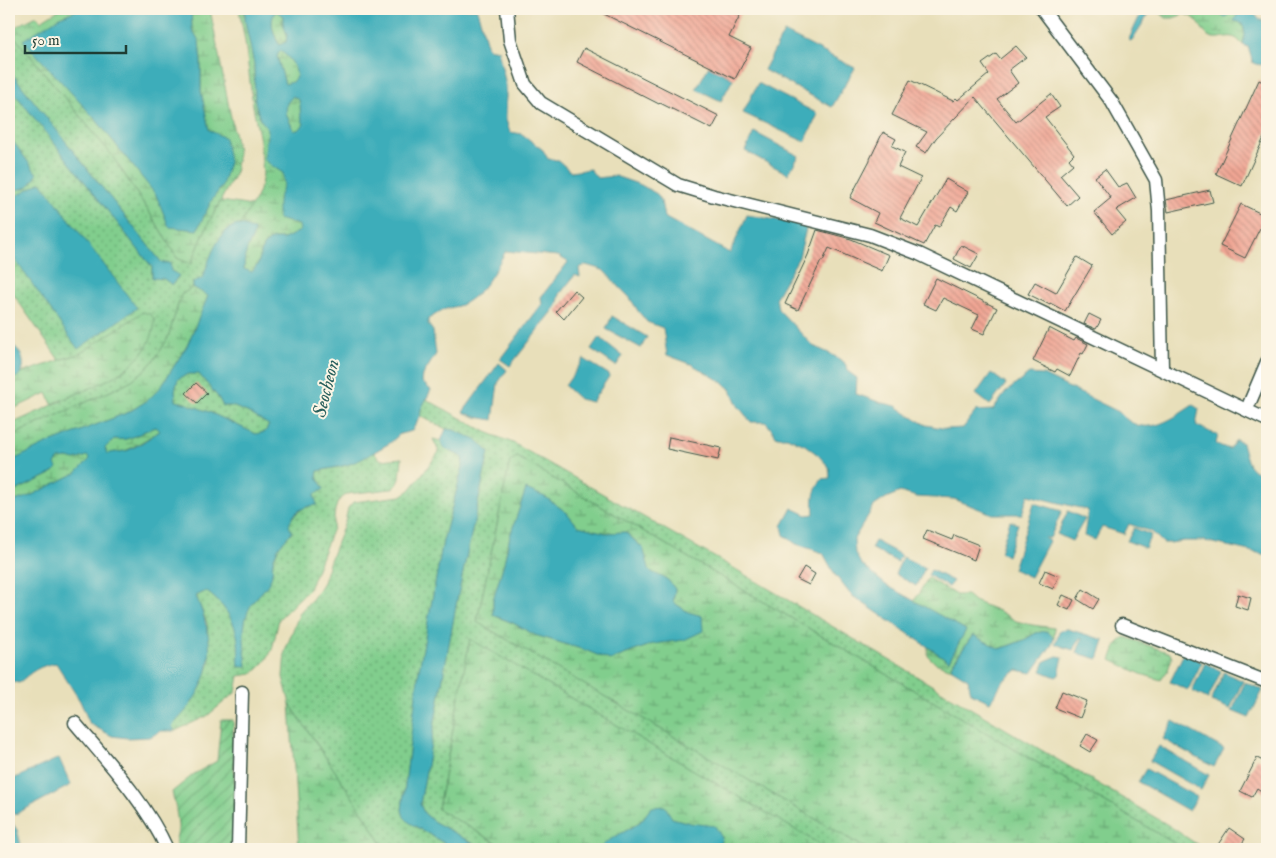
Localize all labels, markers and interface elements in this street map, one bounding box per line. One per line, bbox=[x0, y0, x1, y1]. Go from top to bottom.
scale bar bbox=[25, 22, 126, 54]
text: 50 m bbox=[32, 31, 60, 50]
water label: Seocheon bbox=[308, 357, 346, 420]

